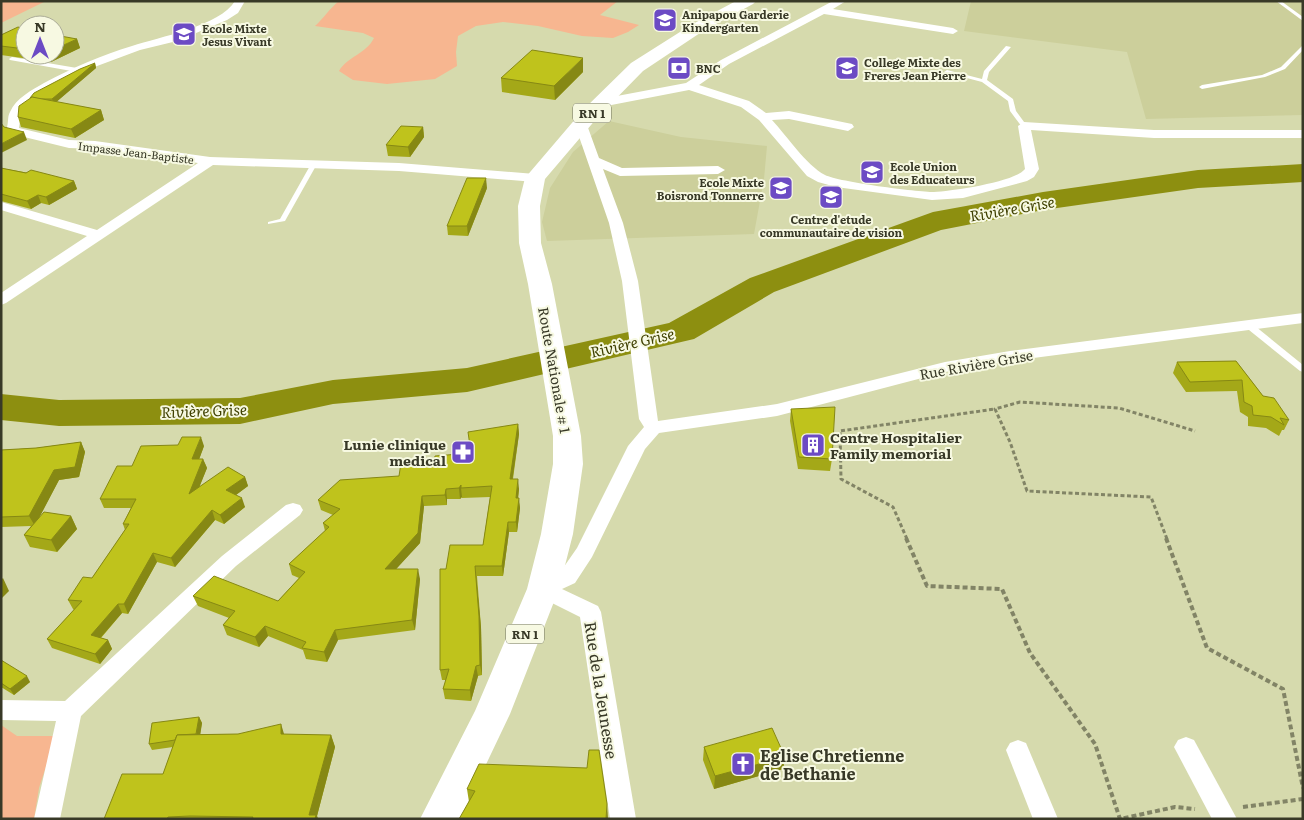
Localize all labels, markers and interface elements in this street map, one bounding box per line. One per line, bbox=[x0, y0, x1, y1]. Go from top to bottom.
place label: Anipapou Garderie Kindergarten bbox=[682, 6, 789, 35]
school or university icon: Anipapou Garderie Kindergarten bbox=[652, 7, 678, 33]
north arrow bbox=[15, 15, 65, 65]
text: N bbox=[34, 16, 46, 36]
place label: Ecole Mixte Jesus Vivant bbox=[202, 20, 272, 49]
school or university icon: Ecole Mixte Jesus Vivant bbox=[171, 21, 197, 47]
place label: College Mixte des Freres Jean Pierre bbox=[864, 54, 966, 83]
bank icon: BNC bbox=[666, 55, 692, 81]
school or university icon: College Mixte des Freres Jean Pierre bbox=[834, 55, 860, 81]
place label: BNC bbox=[696, 60, 721, 76]
road number: RN 1 bbox=[573, 104, 611, 122]
street label: Impasse Jean-Baptiste bbox=[77, 137, 195, 167]
place label: Ecole Union des Educateurs bbox=[890, 158, 975, 187]
school or university icon: Ecole Union des Educateurs bbox=[859, 159, 885, 185]
place label: Ecole Mixte Boisrond Tonnerre bbox=[657, 174, 764, 203]
school or university icon: Ecole Mixte Boisrond Tonnerre bbox=[768, 175, 794, 201]
school or university icon: Centre d'etude communautaire de vision bbox=[818, 184, 844, 210]
water label: Rivière Grise bbox=[968, 189, 1056, 227]
place label: Centre d'etude communautaire de vision bbox=[760, 211, 903, 240]
street label: Route Nationale # 1 bbox=[534, 305, 576, 435]
water label: Rivière Grise bbox=[588, 321, 676, 363]
street label: Rue Rivière Grise bbox=[918, 344, 1034, 384]
water label: Rivière Grise bbox=[161, 397, 247, 423]
place label: Centre Hospitalier Family memorial bbox=[830, 427, 962, 463]
building icon: Centre Hospitalier Family memorial bbox=[800, 432, 826, 458]
place label: Lunie clinique medical bbox=[343, 434, 446, 470]
pharmacy icon: Lunie clinique medical bbox=[450, 439, 476, 465]
street label: Rue de la Jeunesse bbox=[579, 620, 625, 760]
road number: RN 1 bbox=[506, 624, 544, 644]
place label: Eglise Chretienne de Bethanie bbox=[760, 743, 904, 785]
church icon: Eglise Chretienne de Bethanie bbox=[730, 751, 756, 777]

